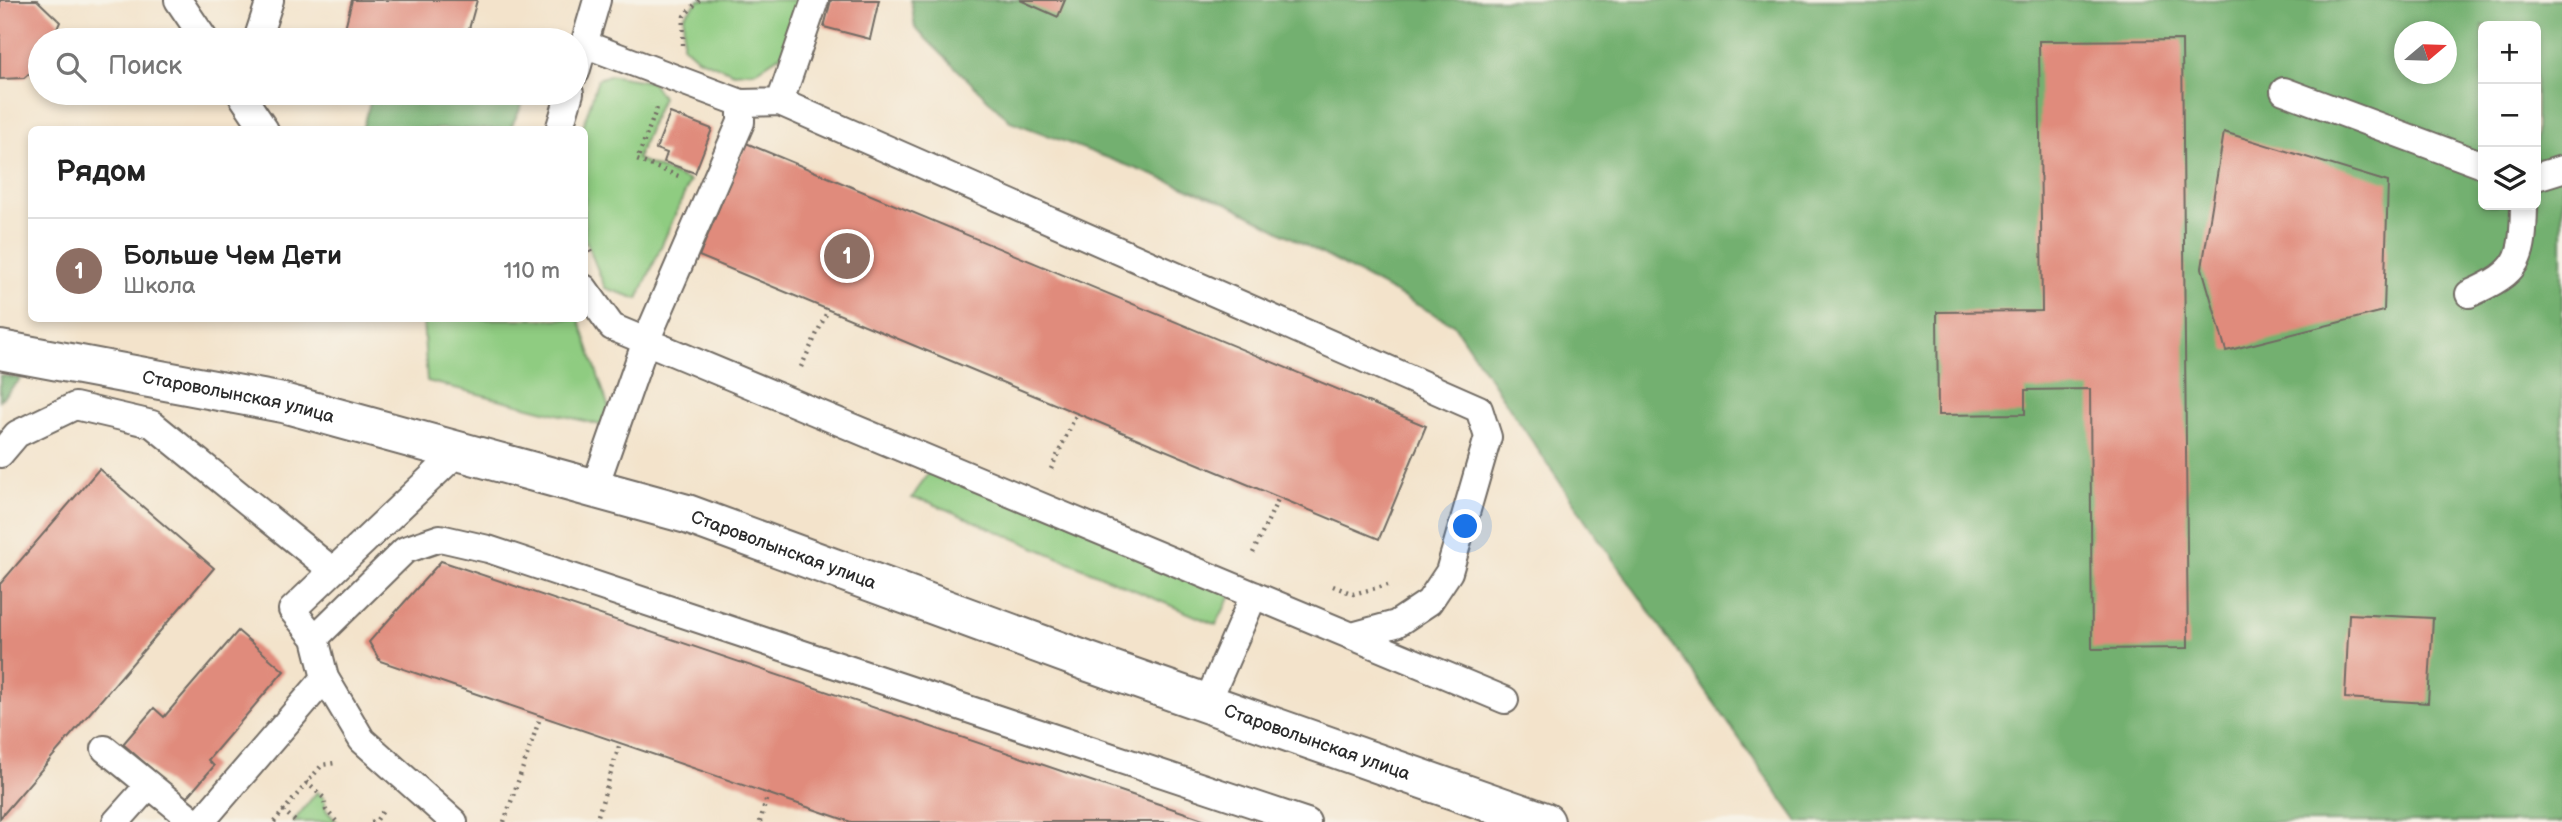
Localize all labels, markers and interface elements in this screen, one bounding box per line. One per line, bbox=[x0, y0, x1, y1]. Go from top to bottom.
north arrow bbox=[2394, 21, 2457, 84]
map controls bbox=[2478, 21, 2541, 210]
button: + bbox=[2478, 21, 2541, 84]
search box bbox=[28, 28, 588, 105]
icon: search bbox=[52, 48, 90, 86]
text: Поиск bbox=[108, 51, 182, 82]
button: − bbox=[2478, 84, 2541, 147]
button: layers bbox=[2478, 147, 2541, 210]
text: Рядом bbox=[56, 154, 146, 190]
pin: 1 bbox=[824, 230, 870, 282]
text: Больше Чем Дети bbox=[123, 241, 342, 272]
text: 1 bbox=[74, 257, 84, 285]
text: 110 m bbox=[503, 257, 560, 285]
text: Школа bbox=[123, 272, 196, 300]
street label: Староволынская улица bbox=[141, 366, 337, 427]
street label: Староволынская улица bbox=[688, 506, 880, 593]
your location bbox=[1448, 509, 1482, 543]
street label: Староволынская улица bbox=[1221, 700, 1413, 784]

